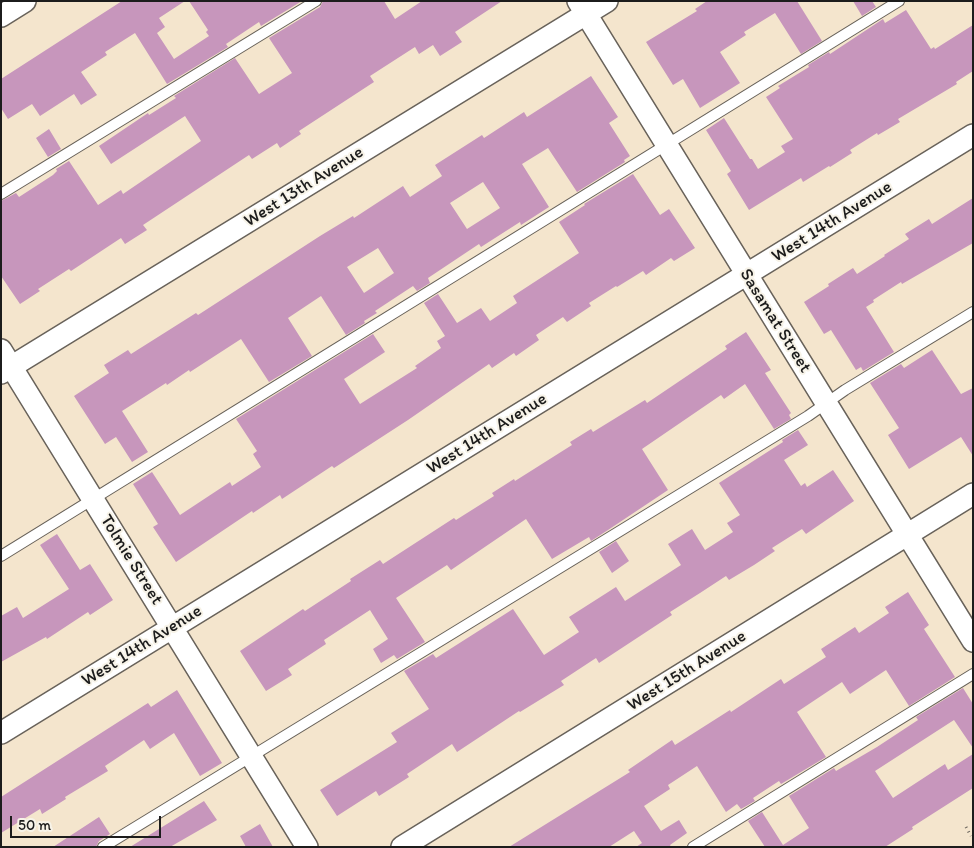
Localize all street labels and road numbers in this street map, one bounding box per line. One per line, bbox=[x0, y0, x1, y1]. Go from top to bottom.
street label: West 13th Avenue bbox=[240, 142, 368, 232]
street label: West 14th Avenue bbox=[768, 176, 896, 268]
street label: Sasamat Street bbox=[734, 265, 816, 377]
street label: West 14th Avenue bbox=[423, 388, 551, 480]
street label: Tolmie Street bbox=[95, 511, 167, 609]
street label: West 14th Avenue bbox=[78, 600, 206, 692]
street label: West 15th Avenue bbox=[623, 626, 751, 716]

